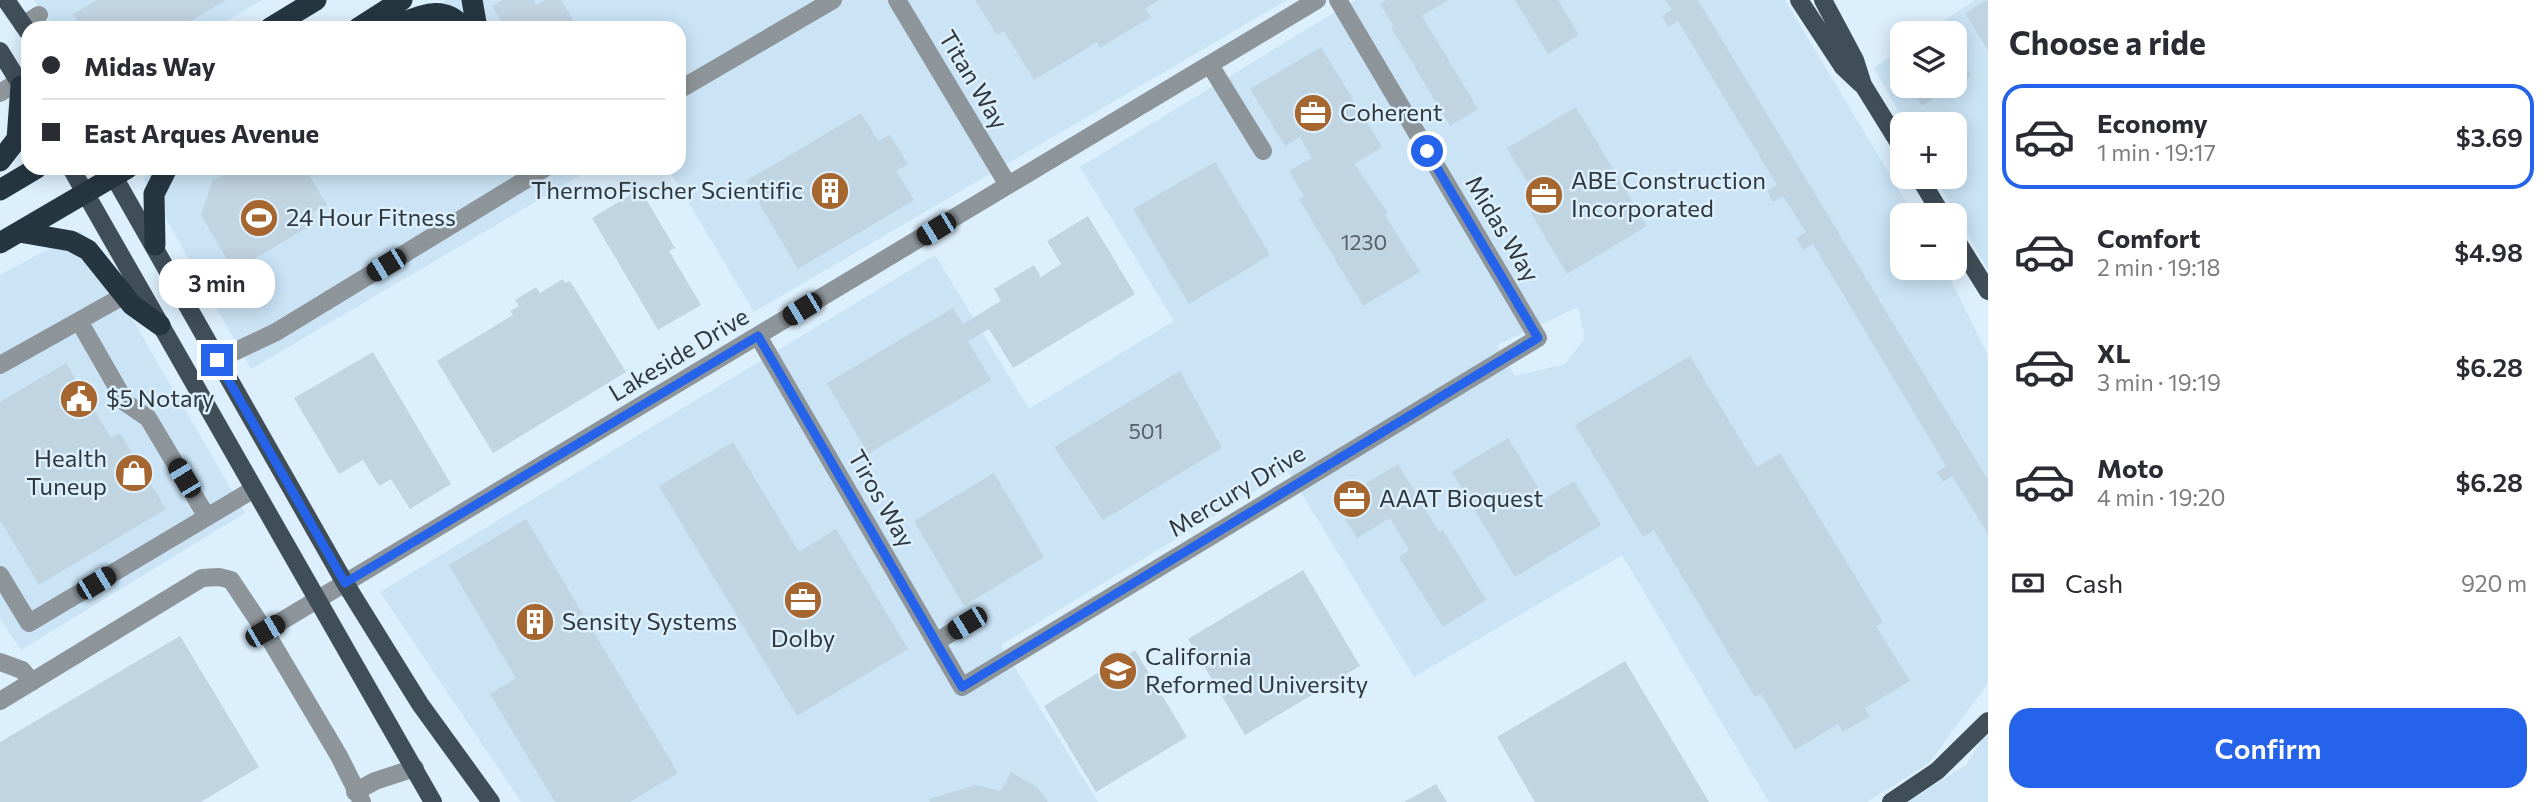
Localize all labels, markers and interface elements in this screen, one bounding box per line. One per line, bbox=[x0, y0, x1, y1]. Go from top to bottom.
map controls bbox=[1890, 21, 1967, 280]
button: layers bbox=[1890, 21, 1967, 98]
text: Choose a ride bbox=[2009, 22, 2206, 62]
street label: Titan Way bbox=[933, 25, 1015, 134]
text: Midas Way bbox=[84, 50, 216, 81]
office icon: Coherent bbox=[1292, 92, 1334, 134]
place label: Coherent bbox=[1340, 97, 1443, 126]
icon: car bbox=[2013, 105, 2076, 168]
text: Economy bbox=[2097, 107, 2208, 138]
button: + bbox=[1890, 112, 1967, 189]
text: East Arques Avenue bbox=[84, 117, 319, 148]
text: $3.69 bbox=[2456, 121, 2523, 152]
route start bbox=[1411, 135, 1443, 167]
text: 1 min · 19:17 bbox=[2097, 138, 2216, 166]
place label: ABE Construction Incorporated bbox=[1571, 165, 1766, 222]
building icon: ThermoFischer Scientific bbox=[809, 170, 851, 212]
street label: Midas Way bbox=[1460, 170, 1546, 287]
office icon: ABE Construction Incorporated bbox=[1523, 174, 1565, 216]
place label: ThermoFischer Scientific bbox=[531, 175, 803, 204]
sports icon: 24 Hour Fitness bbox=[238, 197, 280, 239]
place label: 24 Hour Fitness bbox=[286, 202, 456, 231]
button: − bbox=[1890, 203, 1967, 280]
car bbox=[913, 209, 960, 249]
icon: car bbox=[2013, 220, 2076, 283]
text: Comfort bbox=[2097, 222, 2200, 253]
house number: 1230 bbox=[1341, 229, 1387, 254]
text: $4.98 bbox=[2454, 236, 2523, 267]
car bbox=[363, 245, 410, 285]
text: 2 min · 19:18 bbox=[2097, 253, 2221, 281]
callout: 3 min bbox=[159, 258, 275, 308]
text: 3 min bbox=[188, 269, 246, 297]
car bbox=[779, 289, 826, 329]
street label: Lakeside Drive bbox=[603, 301, 753, 407]
icon: car bbox=[2013, 335, 2076, 398]
text: XL bbox=[2097, 337, 2131, 368]
route end bbox=[201, 344, 233, 376]
text: $6.28 bbox=[2455, 351, 2523, 382]
text: 3 min · 19:19 bbox=[2097, 368, 2221, 396]
public building icon: $5 Notary bbox=[58, 378, 100, 420]
place label: $5 Notary bbox=[106, 383, 215, 412]
house number: 501 bbox=[1129, 418, 1163, 443]
street label: Mercury Drive bbox=[1162, 437, 1310, 542]
place label: Health Tuneup bbox=[26, 443, 107, 500]
street label: Tiros Way bbox=[843, 444, 922, 552]
icon: car bbox=[2013, 450, 2076, 513]
shop icon: Health Tuneup bbox=[113, 452, 155, 494]
text: Moto bbox=[2097, 452, 2164, 483]
car bbox=[165, 455, 204, 501]
text: $6.28 bbox=[2455, 466, 2523, 497]
office icon: AAAT Bioquest bbox=[1331, 478, 1373, 520]
place label: AAAT Bioquest bbox=[1379, 483, 1544, 512]
text: 4 min · 19:20 bbox=[2097, 483, 2226, 511]
car bbox=[73, 563, 120, 603]
icon: cash bbox=[2009, 564, 2047, 602]
text: Cash bbox=[2065, 567, 2123, 598]
text: 920 m bbox=[2461, 569, 2527, 597]
office icon: Dolby bbox=[782, 579, 824, 621]
building icon: Sensity Systems bbox=[514, 601, 556, 643]
car bbox=[944, 603, 991, 643]
place label: Sensity Systems bbox=[562, 606, 737, 635]
car bbox=[242, 611, 289, 651]
place label: Dolby bbox=[771, 623, 835, 652]
place label: California Reformed University bbox=[1145, 641, 1368, 698]
school or university icon: California Reformed University bbox=[1097, 650, 1139, 692]
button: Confirm bbox=[2009, 708, 2527, 788]

